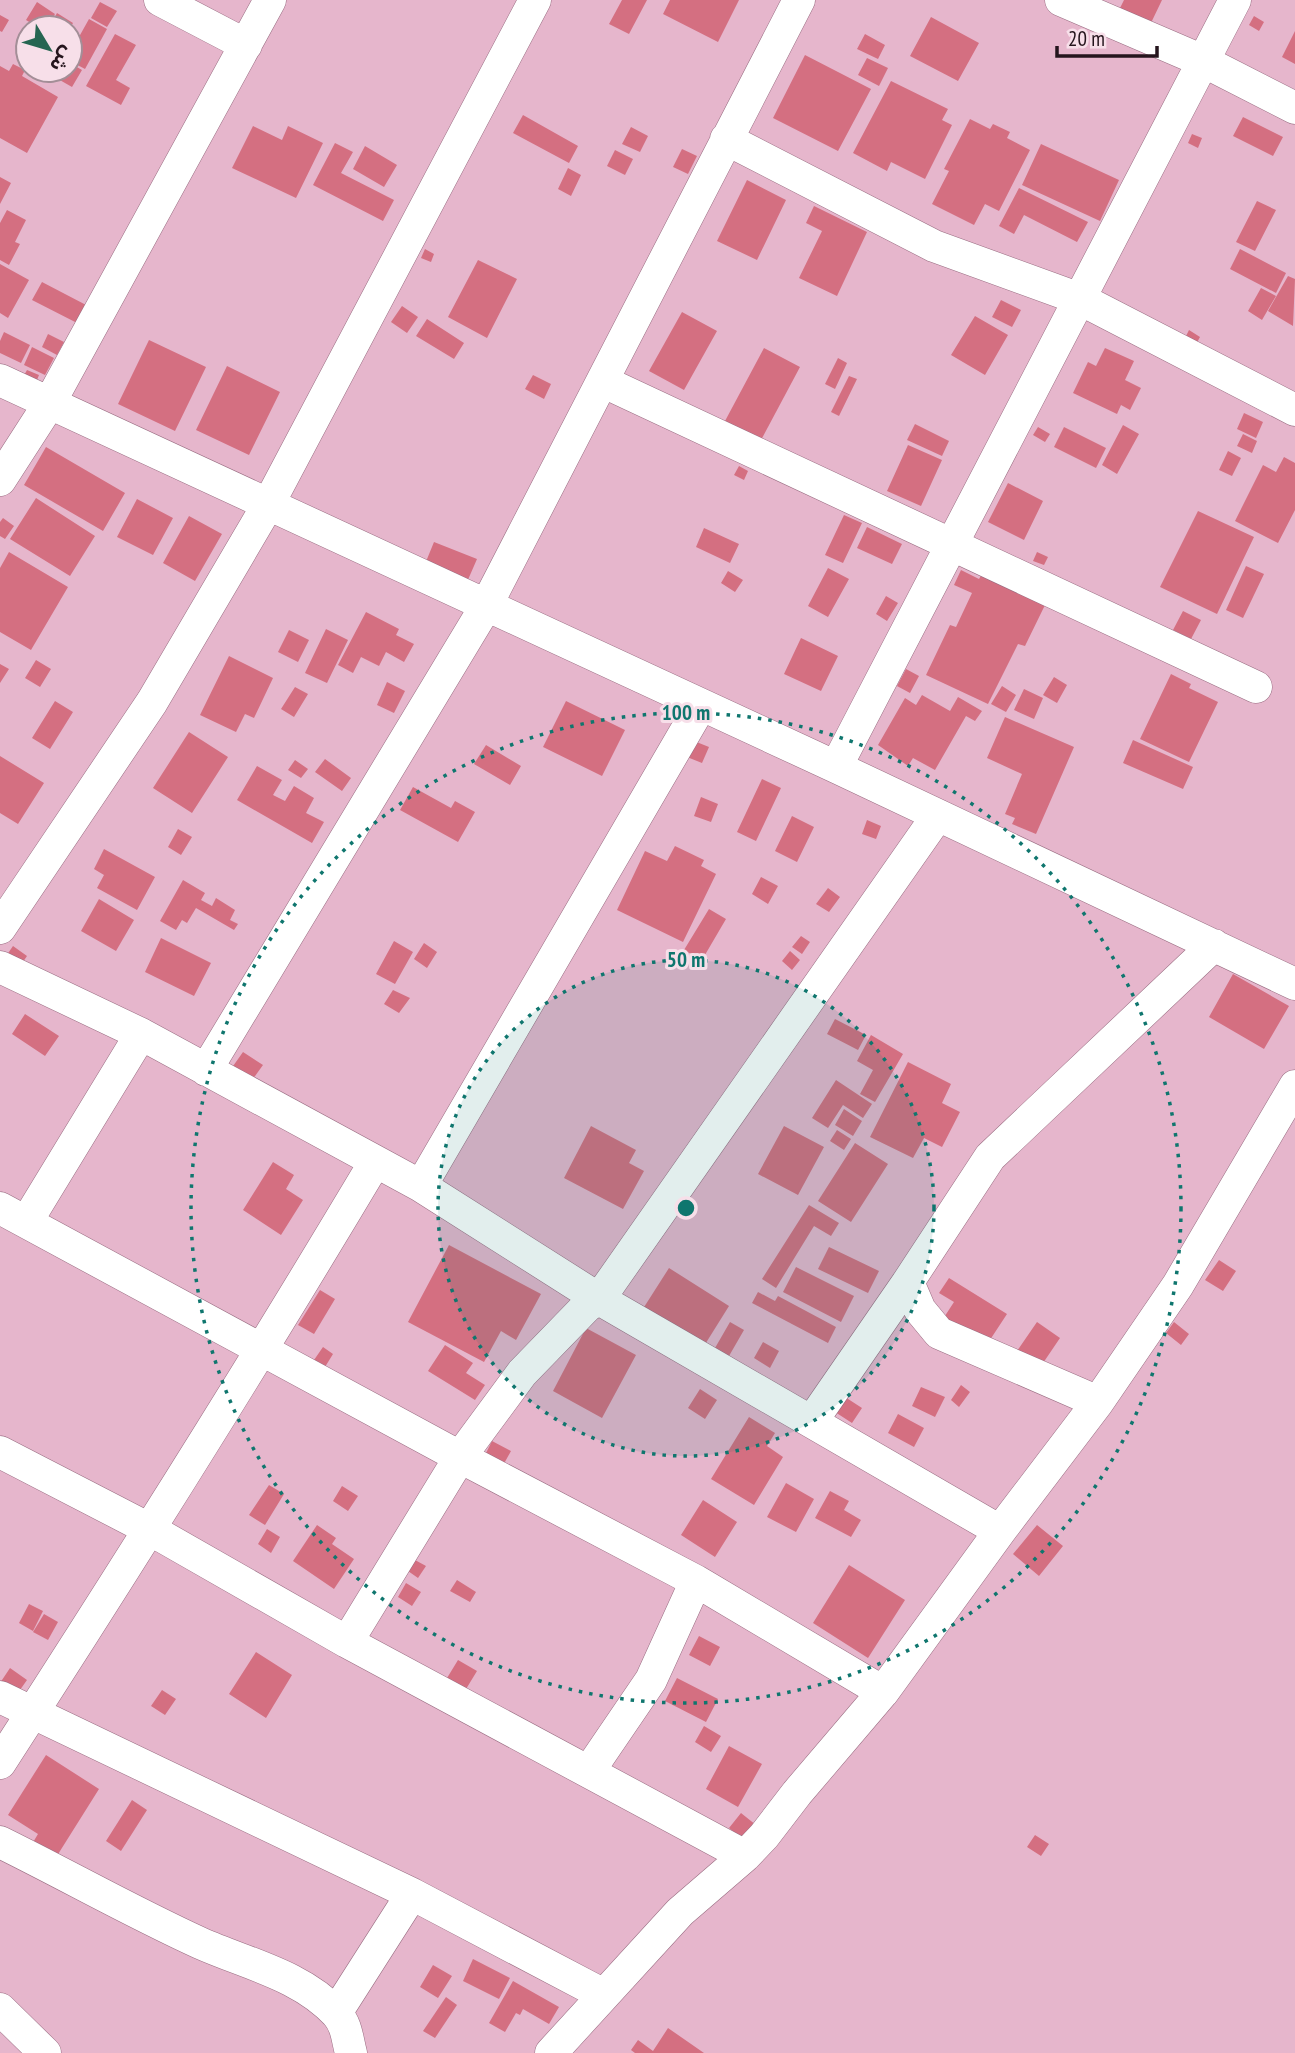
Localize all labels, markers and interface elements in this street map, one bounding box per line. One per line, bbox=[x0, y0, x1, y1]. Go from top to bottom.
north arrow bbox=[14, 14, 84, 84]
scale bar bbox=[1057, 14, 1157, 58]
text: 20 m bbox=[1068, 25, 1105, 52]
text: ش bbox=[45, 42, 80, 77]
text: 100 m bbox=[662, 699, 710, 726]
text: 50 m bbox=[667, 946, 705, 973]
centre of rings bbox=[674, 1196, 698, 1220]

